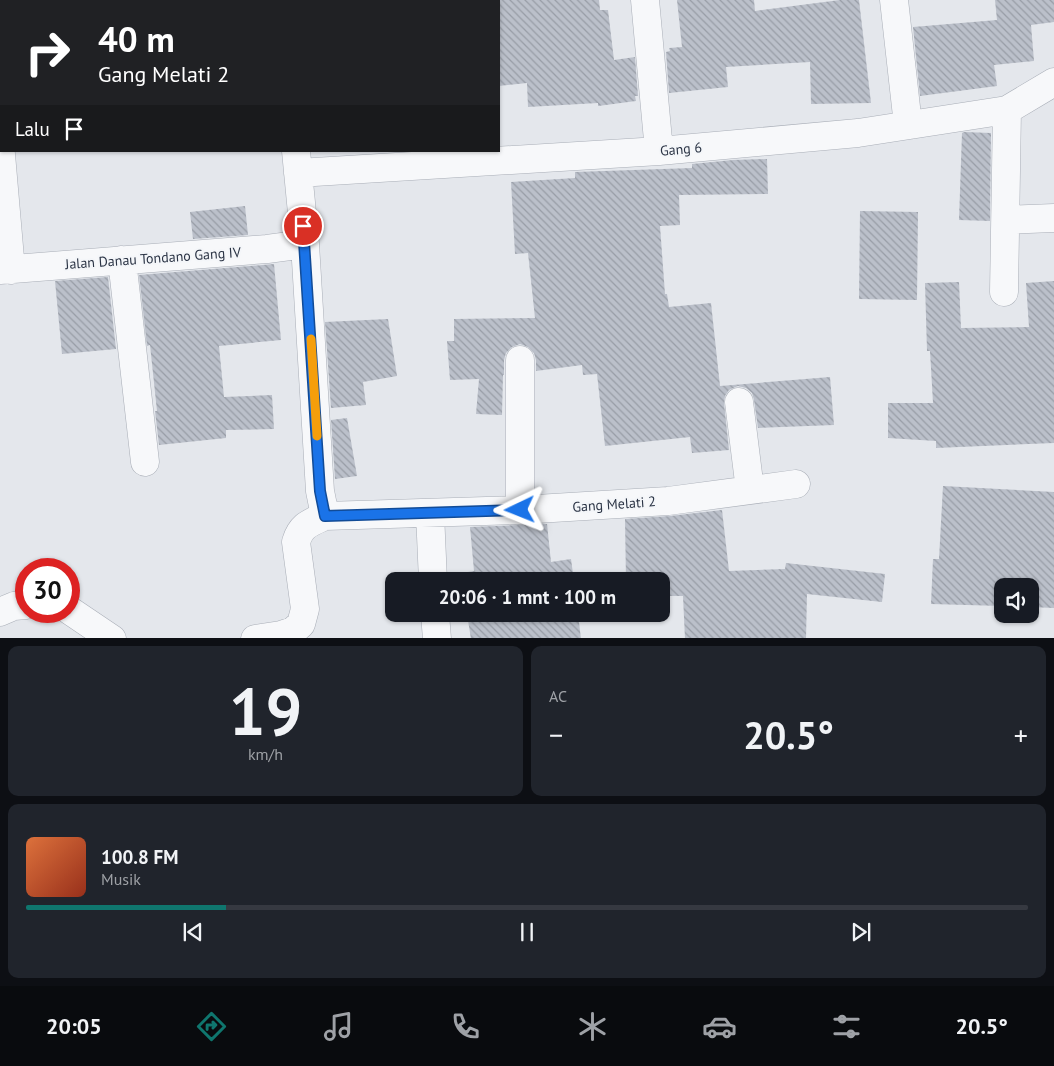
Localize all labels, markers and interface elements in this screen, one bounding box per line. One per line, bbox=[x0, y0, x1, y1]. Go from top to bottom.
text: 40 m bbox=[98, 16, 175, 62]
icon: right bbox=[15, 20, 80, 85]
text: Gang Melati 2 bbox=[98, 60, 229, 88]
icon: arrive bbox=[60, 115, 88, 143]
text: Lalu bbox=[15, 117, 50, 141]
street label: Gang 6 bbox=[659, 138, 703, 160]
pin bbox=[282, 205, 324, 247]
icon: arrive bbox=[289, 212, 317, 240]
street label: Jalan Danau Tondano Gang IV bbox=[64, 243, 241, 273]
position arrow bbox=[493, 483, 545, 535]
street label: Gang Melati 2 bbox=[572, 492, 656, 516]
speed limit sign: 30 bbox=[15, 558, 80, 623]
map controls bbox=[994, 578, 1039, 623]
button: sound bbox=[994, 578, 1039, 623]
text: 20:06 · 1 mnt · 100 m bbox=[439, 585, 616, 609]
text: 19 bbox=[229, 669, 302, 753]
text: AC bbox=[549, 686, 567, 706]
text: 20.5° bbox=[743, 710, 834, 759]
text: − bbox=[549, 716, 563, 753]
text: + bbox=[1014, 716, 1028, 753]
text: km/h bbox=[248, 744, 283, 764]
text: 100.8 FM bbox=[101, 845, 178, 869]
text: Musik bbox=[101, 869, 141, 889]
icon: previous bbox=[179, 918, 207, 946]
icon: pause bbox=[513, 918, 541, 946]
icon: next bbox=[847, 918, 875, 946]
icon: directions bbox=[194, 1009, 229, 1044]
icon: music bbox=[321, 1009, 356, 1044]
icon: phone bbox=[448, 1009, 483, 1044]
icon: climate bbox=[575, 1009, 610, 1044]
icon: car bbox=[702, 1009, 737, 1044]
icon: filters bbox=[829, 1009, 864, 1044]
text: 20:05 bbox=[46, 1012, 102, 1040]
text: 20.5° bbox=[955, 1012, 1008, 1040]

